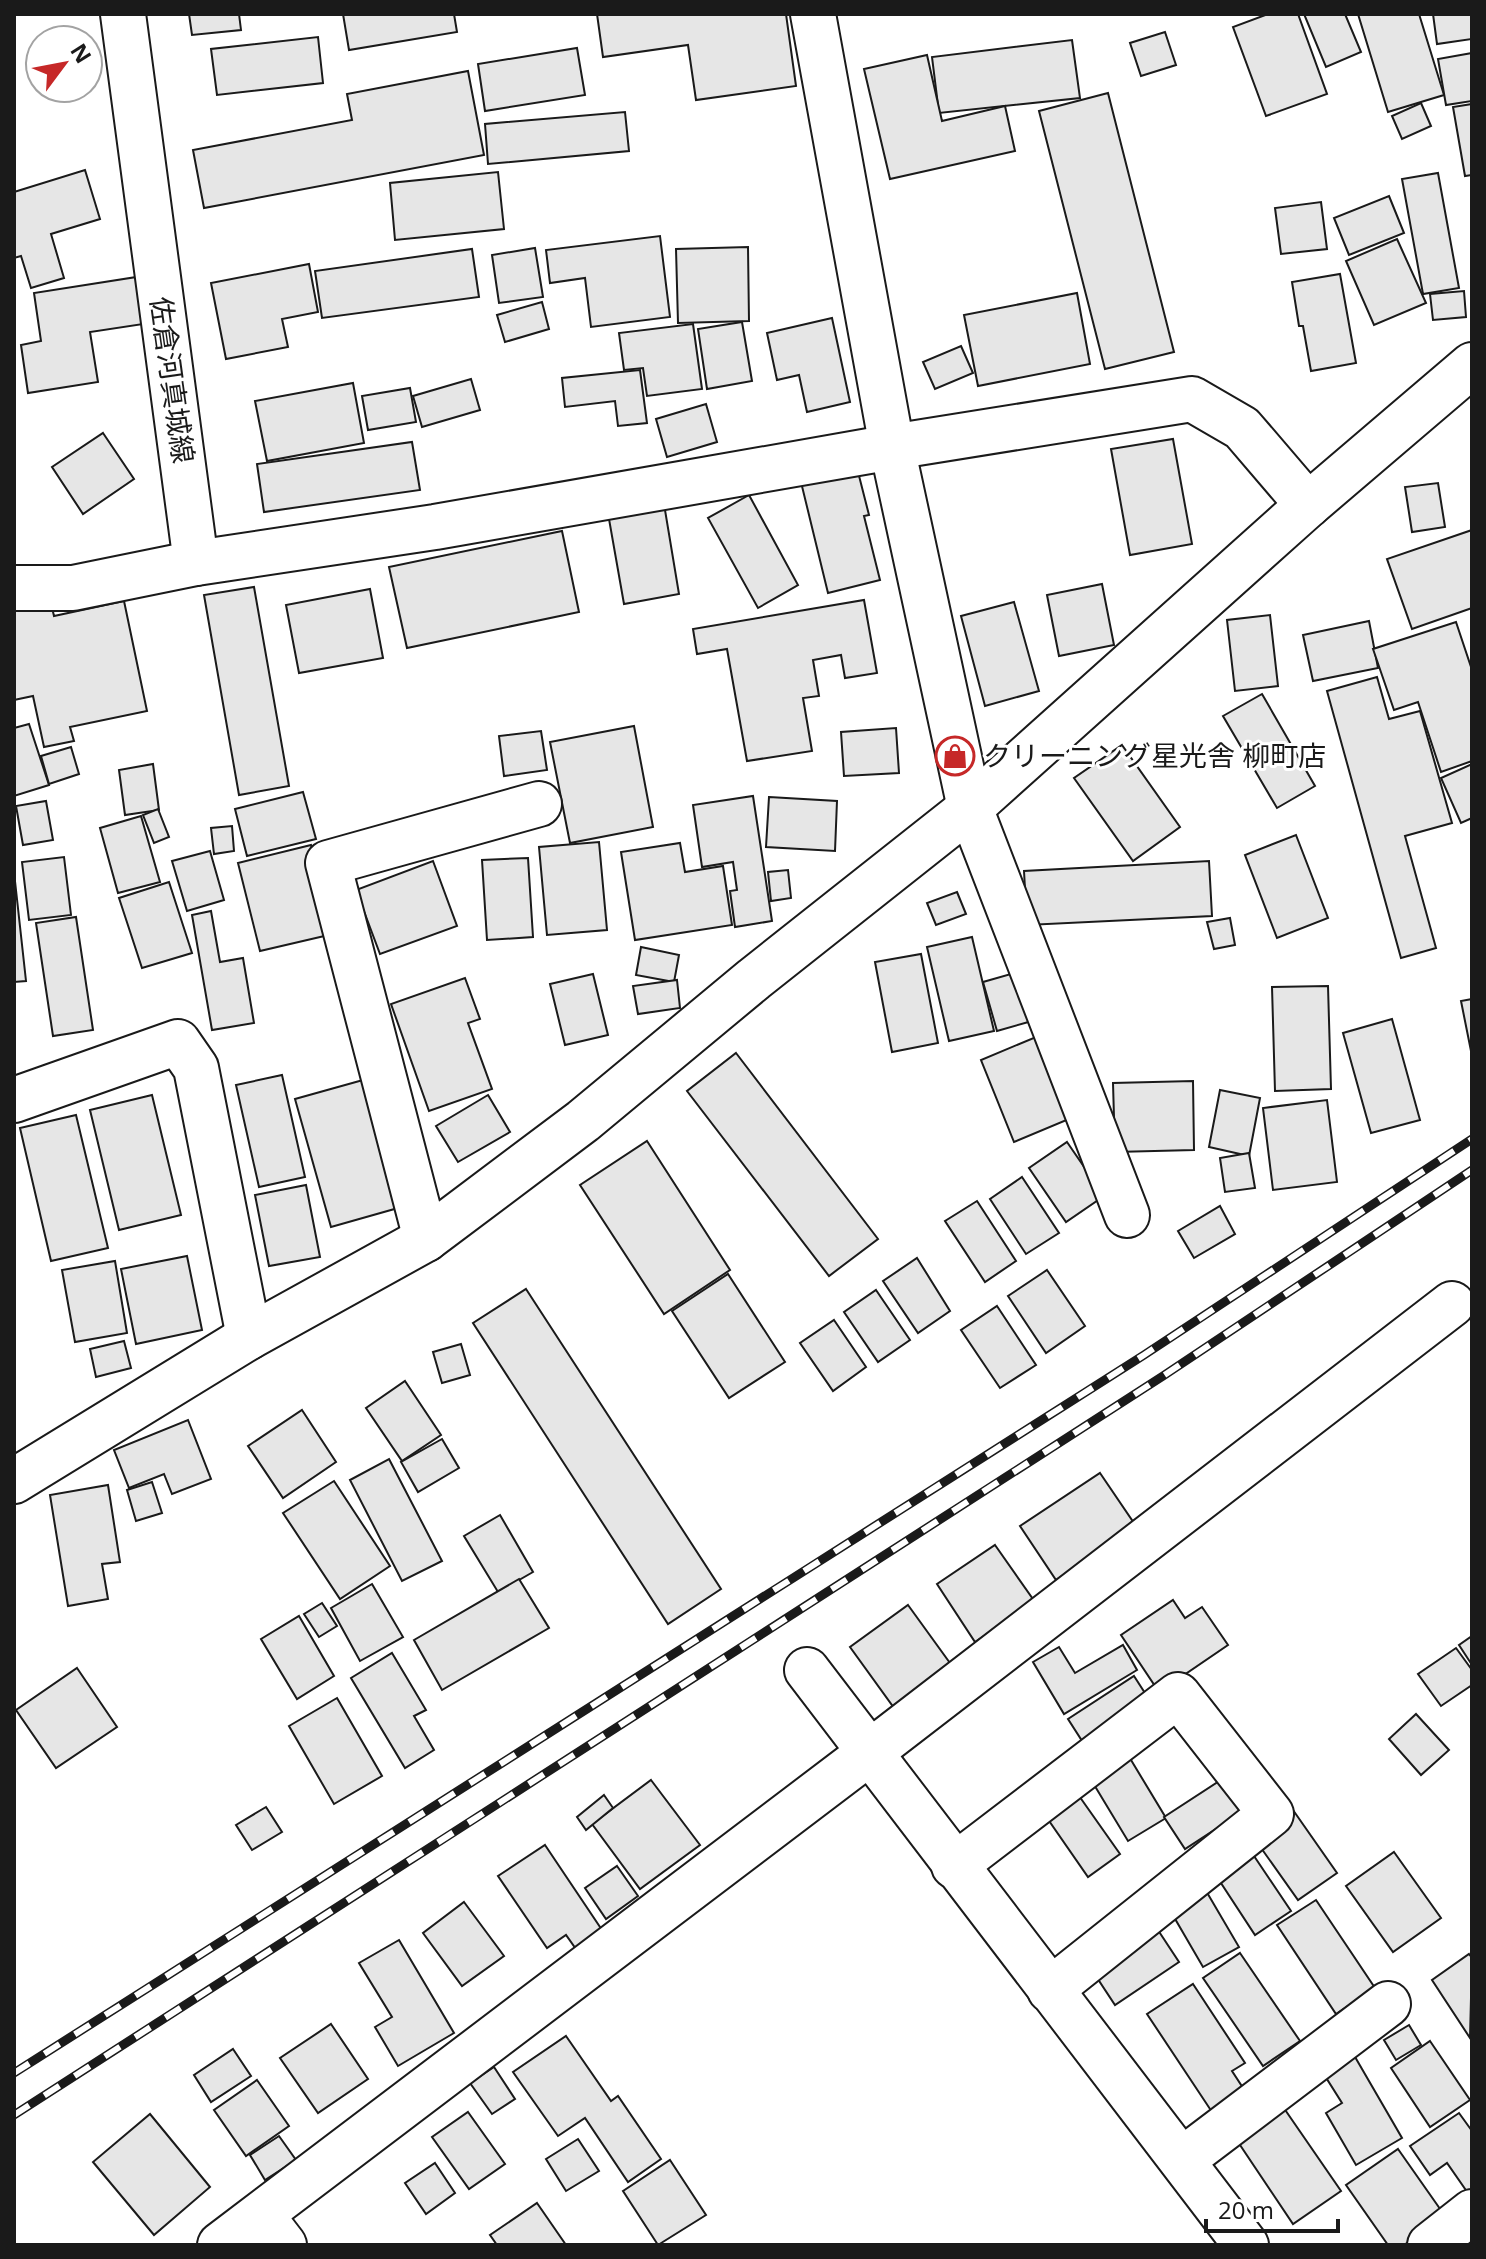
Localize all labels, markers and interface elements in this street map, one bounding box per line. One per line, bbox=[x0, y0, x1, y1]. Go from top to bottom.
north arrow bbox=[24, 24, 104, 104]
text: N bbox=[64, 37, 99, 68]
street label: 佐倉河真城線 bbox=[142, 294, 203, 466]
shop icon: クリーニング星光舎 柳町店 bbox=[934, 735, 976, 777]
place label: クリーニング星光舎 柳町店 bbox=[983, 736, 1326, 774]
scale bar bbox=[1206, 2183, 1338, 2233]
text: 20 m bbox=[1218, 2193, 1274, 2226]

